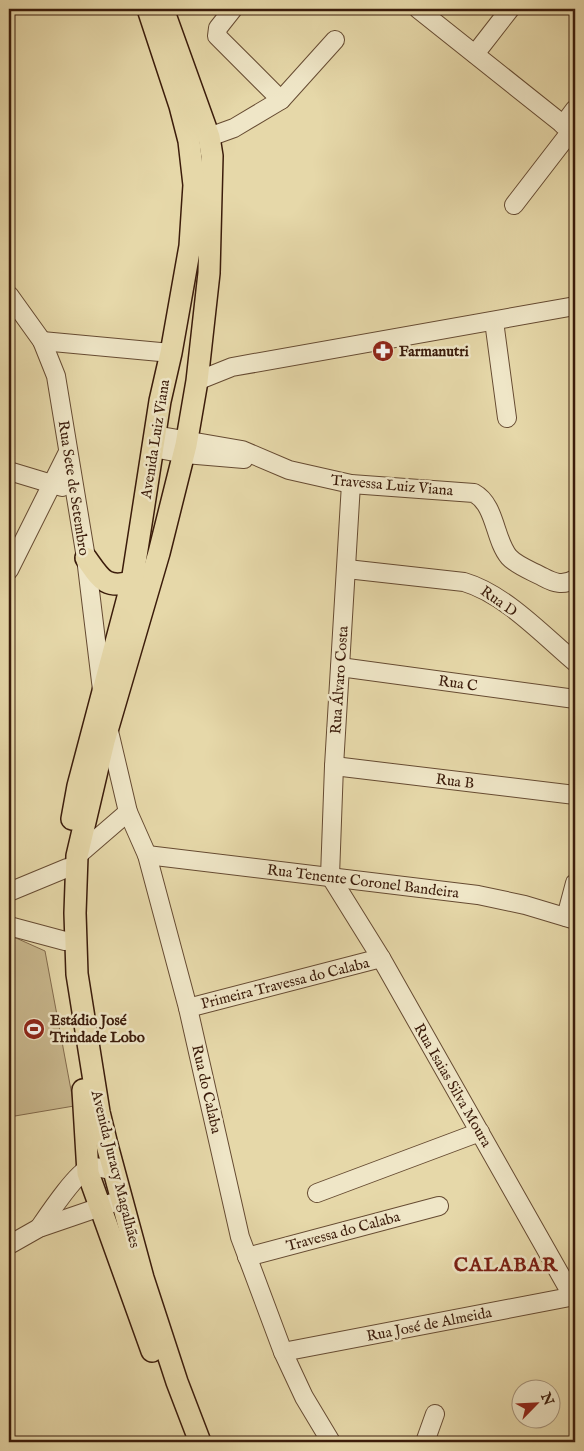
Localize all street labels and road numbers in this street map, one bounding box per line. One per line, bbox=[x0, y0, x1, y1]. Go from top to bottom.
street label: Avenida Luiz Viana bbox=[137, 378, 174, 501]
street label: Rua Sete de Setembro bbox=[53, 419, 94, 557]
street label: Travessa Luiz Viana bbox=[330, 471, 454, 500]
street label: Rua D bbox=[477, 582, 521, 621]
street label: Rua Álvaro Costa bbox=[326, 625, 353, 735]
street label: Rua C bbox=[437, 671, 479, 696]
street label: Rua B bbox=[435, 770, 475, 793]
street label: Rua Tenente Coronel Bandeira bbox=[266, 860, 461, 903]
street label: Primeira Travessa do Calaba bbox=[199, 953, 372, 1014]
street label: Rua Isaias Silva Moura bbox=[409, 1020, 496, 1151]
street label: Rua do Calaba bbox=[187, 1043, 226, 1136]
street label: Avenida Juracy Magalhães bbox=[87, 1088, 144, 1250]
street label: Travessa do Calaba bbox=[284, 1207, 403, 1256]
street label: Rua José de Almeida bbox=[365, 1303, 494, 1346]

